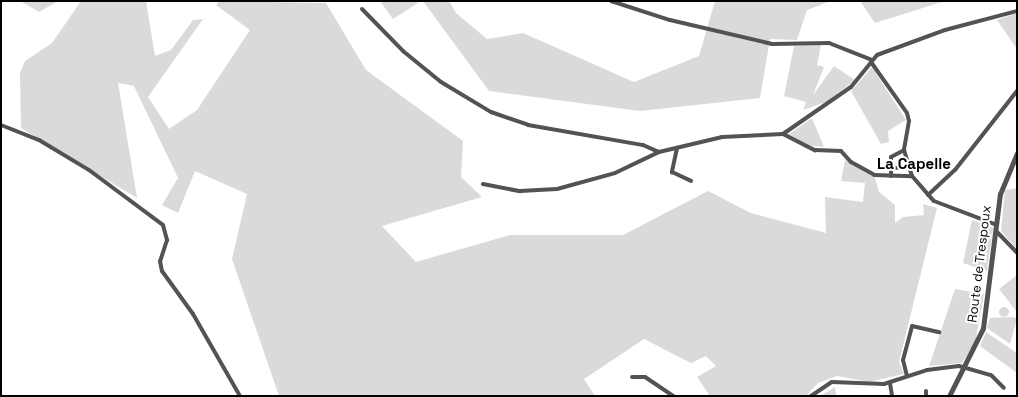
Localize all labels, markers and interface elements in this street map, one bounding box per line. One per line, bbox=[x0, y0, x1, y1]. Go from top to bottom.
district label: La Capelle bbox=[877, 155, 951, 173]
street label: Route de Trespoux bbox=[965, 204, 995, 324]

